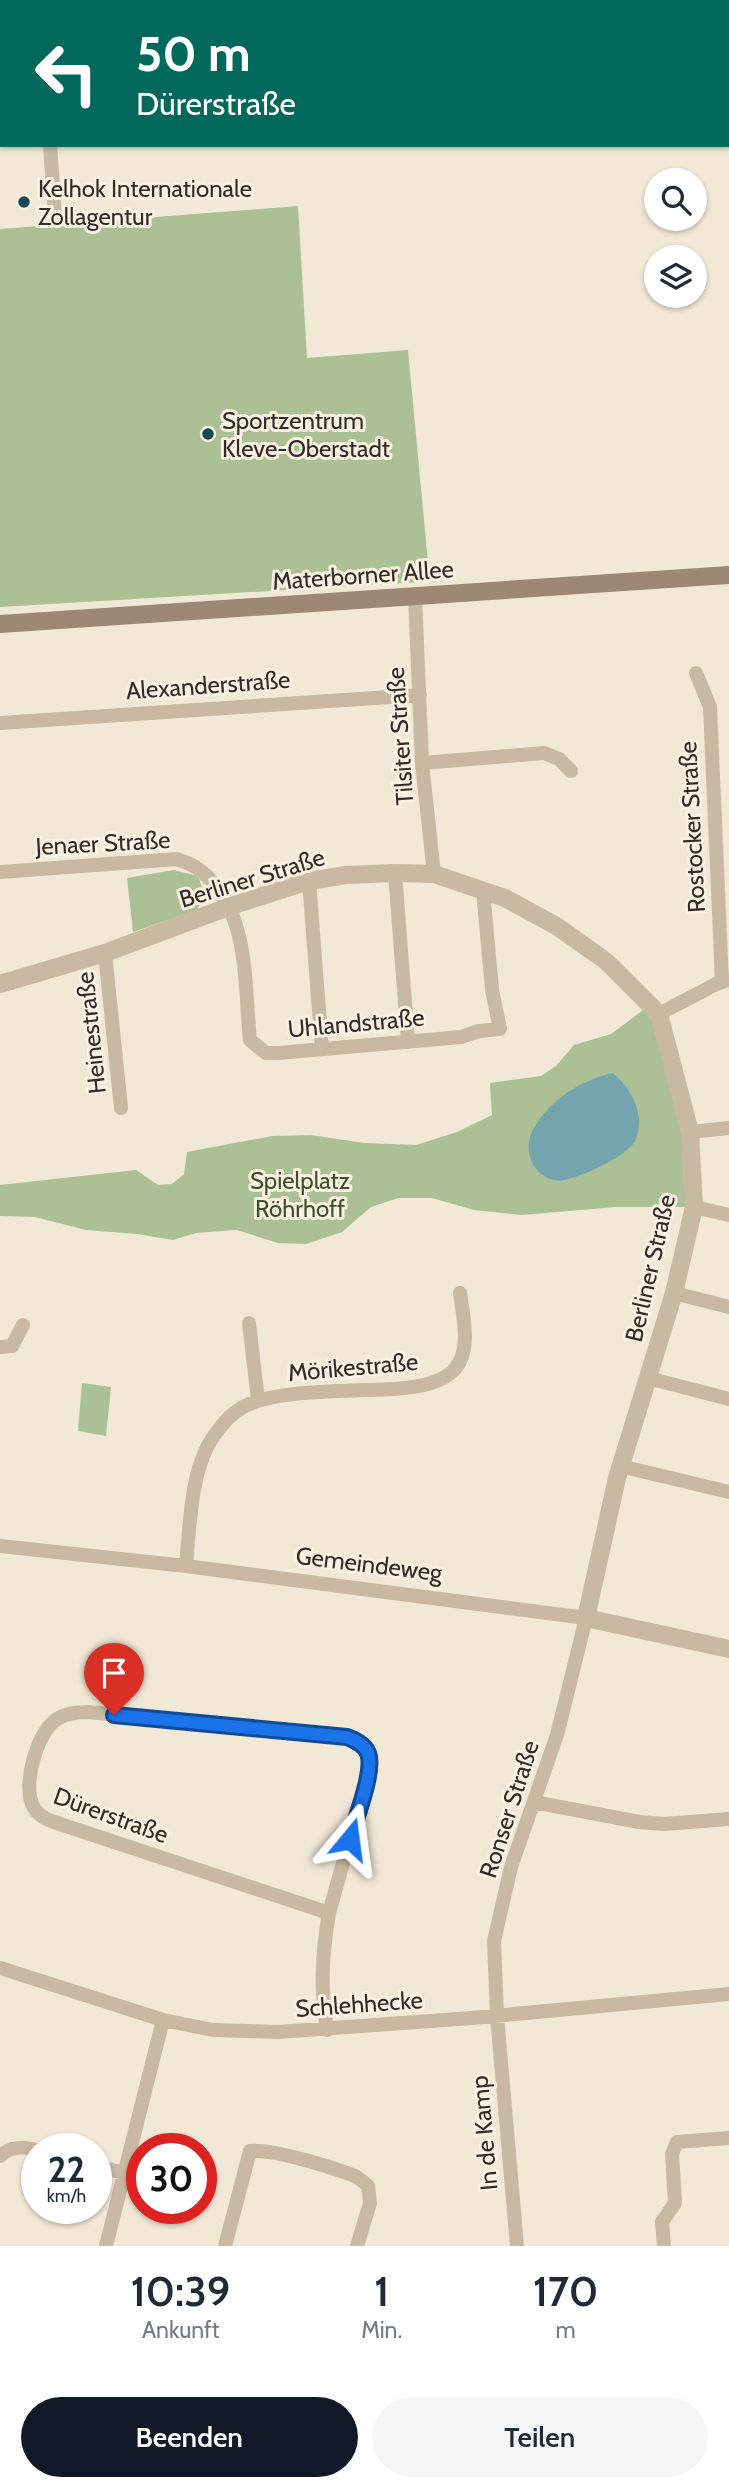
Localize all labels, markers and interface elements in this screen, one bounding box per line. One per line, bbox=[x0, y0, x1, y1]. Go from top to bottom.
text: 50 m bbox=[136, 24, 251, 83]
icon: left bbox=[21, 28, 112, 119]
text: Dürerstraße bbox=[136, 84, 296, 123]
map controls bbox=[644, 168, 707, 308]
button: search bbox=[644, 168, 707, 231]
place label: Kelhok Internationale Zollagentur bbox=[38, 174, 252, 231]
marker: Kelhok Internationale Zollagentur bbox=[16, 194, 32, 210]
button: layers bbox=[644, 245, 707, 308]
place label: Sportzentrum Kleve-Oberstadt bbox=[222, 406, 390, 463]
marker: Sportzentrum Kleve-Oberstadt bbox=[200, 426, 216, 442]
street label: Materborner Allee bbox=[271, 554, 455, 596]
street label: Alexanderstraße bbox=[125, 665, 291, 705]
street label: Tilsiter Straße bbox=[381, 666, 419, 806]
street label: Rostocker Straße bbox=[673, 741, 711, 913]
street label: Jenaer Straße bbox=[34, 825, 171, 861]
street label: Berliner Straße bbox=[176, 842, 328, 914]
street label: Heinestraße bbox=[70, 970, 112, 1096]
street label: Uhlandstraße bbox=[286, 1003, 426, 1043]
park label: Spielplatz Röhrhoff bbox=[250, 1166, 350, 1223]
street label: Berliner Straße bbox=[619, 1191, 681, 1345]
street label: Mörikestraße bbox=[287, 1347, 419, 1387]
street label: Gemeindeweg bbox=[294, 1541, 445, 1587]
pin bbox=[84, 1643, 144, 1715]
icon: arrive bbox=[95, 1654, 133, 1692]
street label: Ronser Straße bbox=[473, 1737, 545, 1881]
street label: Dürerstraße bbox=[50, 1781, 172, 1849]
position arrow bbox=[313, 1802, 387, 1876]
street label: Schlehhecke bbox=[294, 1985, 424, 2023]
street label: In de Kamp bbox=[465, 2074, 503, 2192]
speed limit sign: 30 bbox=[126, 2133, 217, 2224]
text: 22 bbox=[48, 2148, 85, 2191]
text: km/h bbox=[47, 2185, 86, 2207]
text: 10:39 bbox=[131, 2265, 231, 2317]
text: 1 bbox=[374, 2265, 389, 2317]
text: 170 bbox=[533, 2265, 598, 2317]
text: Ankunft bbox=[142, 2316, 219, 2344]
text: Min. bbox=[361, 2316, 402, 2344]
text: m bbox=[556, 2316, 576, 2344]
button: Beenden bbox=[21, 2397, 358, 2477]
button: Teilen bbox=[372, 2397, 708, 2477]

